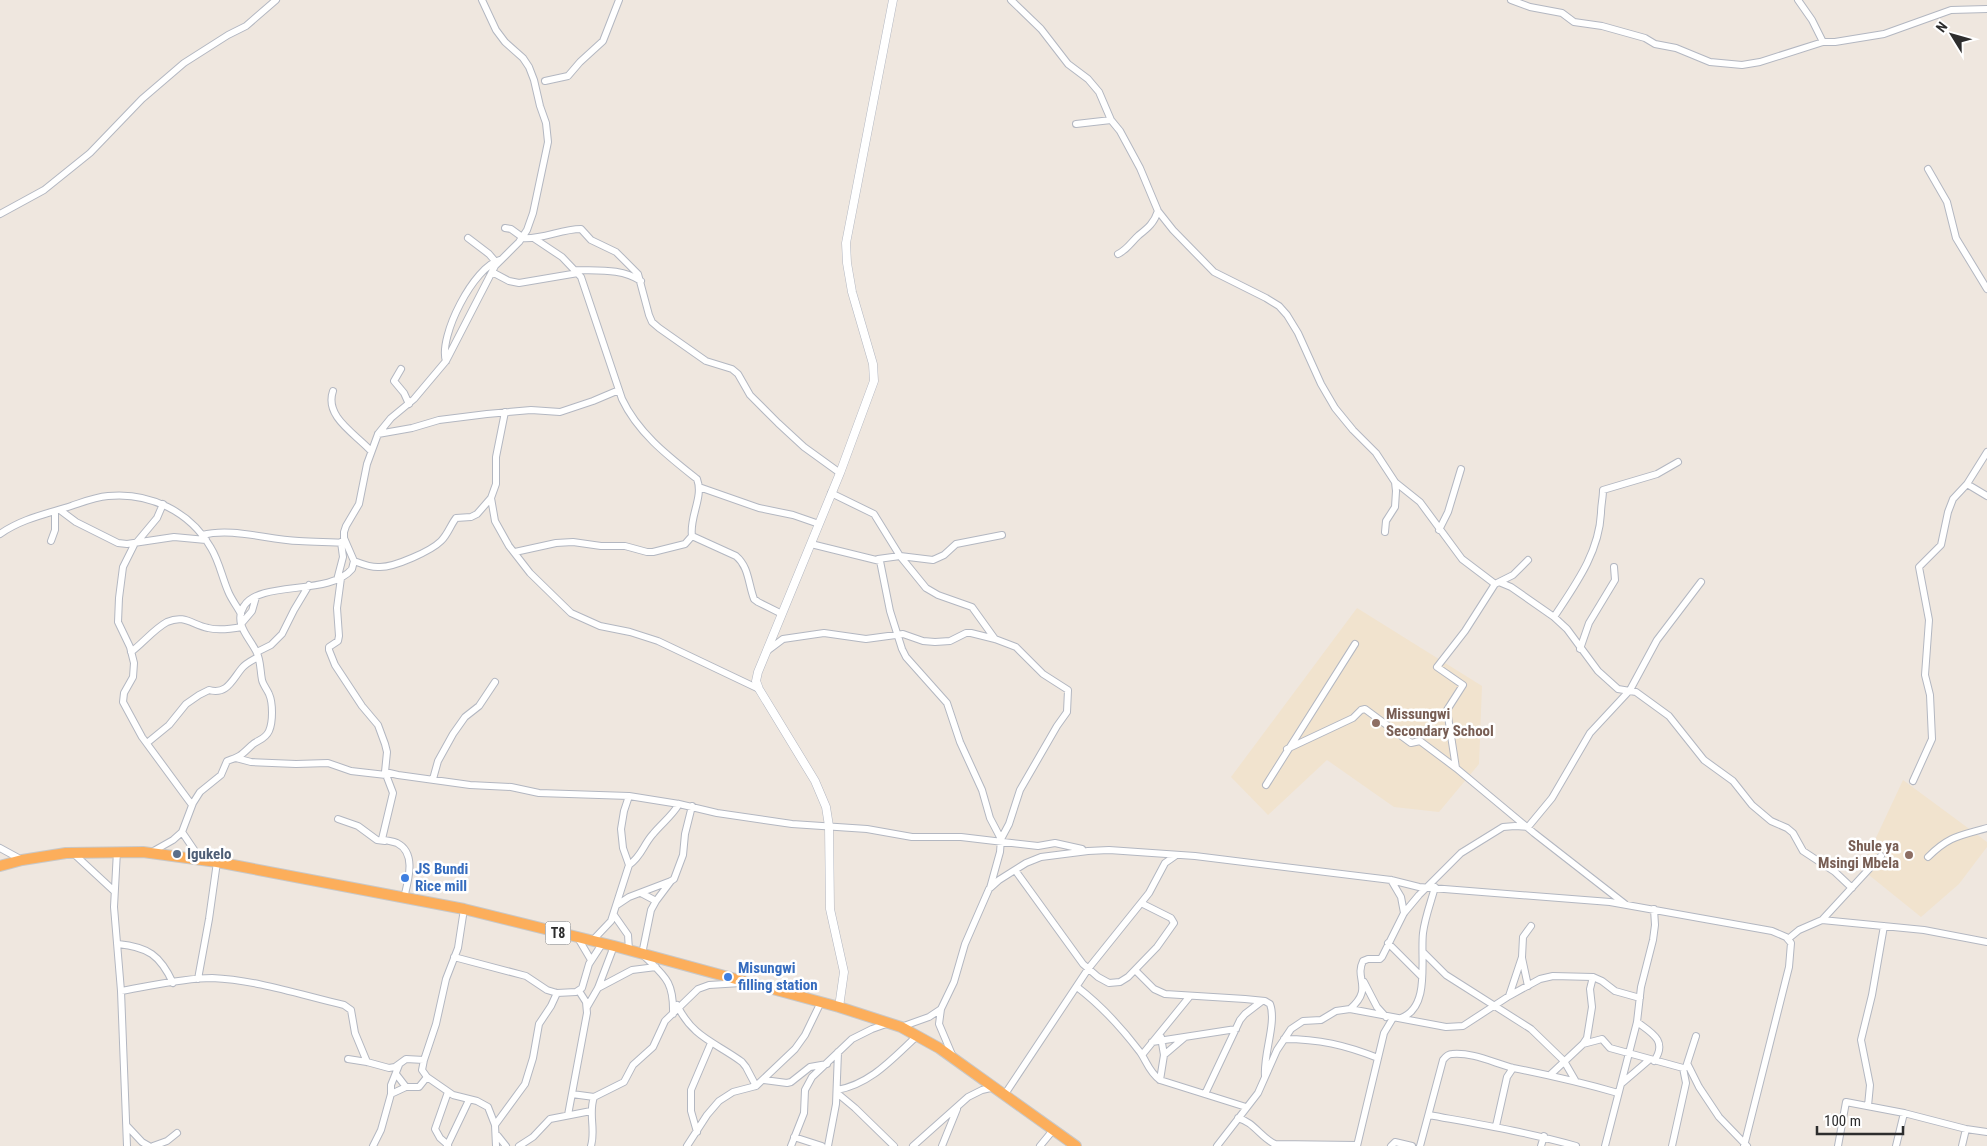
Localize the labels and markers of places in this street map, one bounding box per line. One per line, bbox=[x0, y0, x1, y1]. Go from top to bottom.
place label: Missungwi Secondary School bbox=[1386, 705, 1494, 740]
marker: Missungwi Secondary School bbox=[1370, 717, 1382, 729]
place label: Shule ya Msingi Mbela bbox=[1818, 837, 1899, 872]
place label: Igukelo bbox=[187, 845, 231, 863]
marker: Igukelo bbox=[171, 848, 183, 860]
marker: Shule ya Msingi Mbela bbox=[1903, 849, 1915, 861]
place label: JS Bundi Rice mill bbox=[415, 860, 468, 895]
marker: JS Bundi Rice mill bbox=[399, 872, 411, 884]
place label: Misungwi filling station bbox=[738, 959, 818, 994]
marker: Misungwi filling station bbox=[722, 971, 734, 983]

